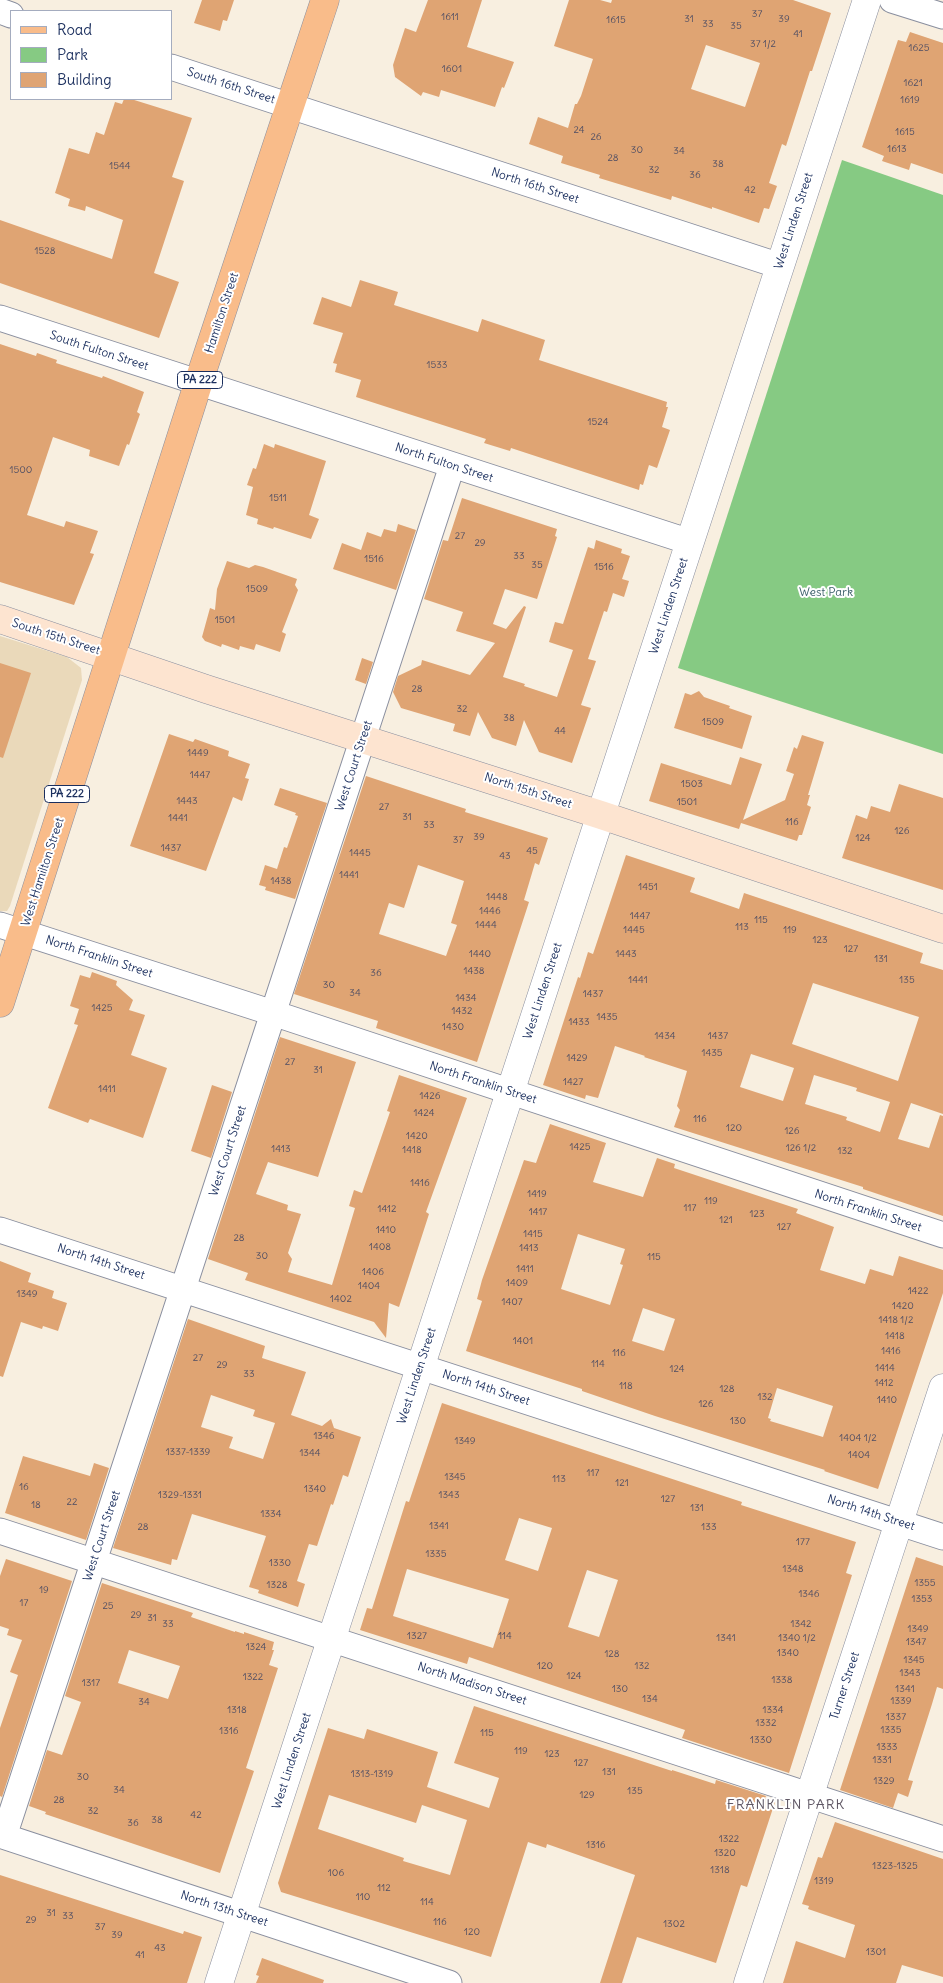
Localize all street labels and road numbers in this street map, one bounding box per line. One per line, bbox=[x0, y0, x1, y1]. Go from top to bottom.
street label: South 16th Street bbox=[185, 65, 277, 107]
street label: North 16th Street bbox=[489, 165, 581, 207]
street label: West Linden Street bbox=[772, 171, 816, 271]
street label: Hamilton Street bbox=[202, 271, 242, 355]
street label: South Fulton Street bbox=[48, 328, 150, 374]
road number: PA 222 bbox=[178, 372, 222, 388]
street label: North Fulton Street bbox=[393, 440, 495, 486]
street label: West Linden Street bbox=[647, 556, 691, 656]
street label: South 15th Street bbox=[10, 616, 102, 658]
street label: West Court Street bbox=[333, 719, 375, 813]
street label: North 15th Street bbox=[482, 770, 574, 812]
road number: PA 222 bbox=[44, 786, 90, 802]
street label: West Hamilton Street bbox=[19, 816, 67, 928]
street label: North Franklin Street bbox=[44, 933, 154, 981]
street label: West Linden Street bbox=[521, 941, 565, 1041]
street label: North Franklin Street bbox=[428, 1059, 538, 1107]
street label: West Court Street bbox=[207, 1104, 249, 1198]
street label: North Franklin Street bbox=[813, 1187, 923, 1235]
street label: North 14th Street bbox=[55, 1241, 147, 1283]
street label: West Linden Street bbox=[395, 1326, 439, 1426]
street label: North 14th Street bbox=[440, 1367, 532, 1409]
street label: West Court Street bbox=[81, 1489, 123, 1583]
street label: North 14th Street bbox=[825, 1492, 917, 1534]
street label: Turner Street bbox=[827, 1650, 863, 1722]
street label: North Madison Street bbox=[416, 1660, 528, 1708]
street label: West Linden Street bbox=[270, 1711, 314, 1811]
street label: North 13th Street bbox=[178, 1888, 270, 1930]

